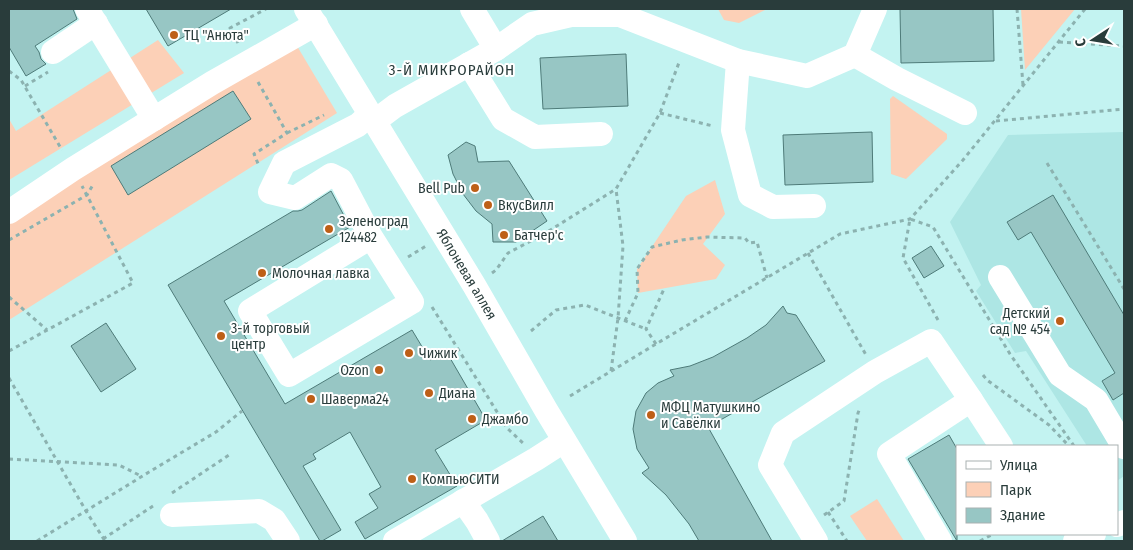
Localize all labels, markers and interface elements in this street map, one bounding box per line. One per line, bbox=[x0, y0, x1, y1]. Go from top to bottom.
north arrow bbox=[1068, 15, 1118, 65]
place label: ТЦ "Анюта" bbox=[184, 27, 249, 44]
marker: ТЦ "Анюта" bbox=[168, 29, 180, 41]
text: С bbox=[1072, 37, 1090, 48]
district label: 3-Й МИКРОРАЙОН bbox=[389, 61, 515, 79]
place label: Bell Pub bbox=[418, 180, 465, 197]
marker: Bell Pub bbox=[469, 182, 481, 194]
place label: ВкусВилл bbox=[498, 197, 554, 214]
marker: ВкусВилл bbox=[482, 199, 494, 211]
place label: Зеленоград 124482 bbox=[339, 213, 408, 246]
marker: Зеленоград 124482 bbox=[323, 223, 335, 235]
street label: Яблоневая аллея bbox=[433, 226, 500, 323]
place label: Батчер'с bbox=[514, 227, 563, 244]
marker: Батчер'с bbox=[498, 229, 510, 241]
place label: Молочная лавка bbox=[272, 265, 370, 282]
marker: Молочная лавка bbox=[256, 267, 268, 279]
place label: Детский сад № 454 bbox=[990, 305, 1050, 338]
marker: Детский сад № 454 bbox=[1054, 315, 1066, 327]
place label: 3-й торговый центр bbox=[231, 320, 310, 353]
marker: 3-й торговый центр bbox=[215, 330, 227, 342]
place label: Чижик bbox=[419, 345, 458, 362]
marker: Чижик bbox=[403, 347, 415, 359]
place label: Ozon bbox=[340, 362, 369, 379]
marker: Ozon bbox=[373, 364, 385, 376]
place label: Диана bbox=[438, 385, 476, 402]
marker: Диана bbox=[423, 387, 435, 399]
place label: Шаверма24 bbox=[321, 391, 389, 408]
marker: Шаверма24 bbox=[305, 393, 317, 405]
place label: МФЦ Матушкино и Савёлки bbox=[661, 399, 760, 432]
marker: МФЦ Матушкино и Савёлки bbox=[645, 409, 657, 421]
place label: Джамбо bbox=[481, 411, 529, 428]
marker: Джамбо bbox=[466, 413, 478, 425]
legend bbox=[956, 445, 1118, 535]
text: Улица bbox=[999, 456, 1038, 474]
place label: КомпьюСИТИ bbox=[422, 471, 500, 488]
marker: КомпьюСИТИ bbox=[406, 473, 418, 485]
text: Парк bbox=[1000, 481, 1031, 499]
text: Здание bbox=[1000, 506, 1046, 524]

